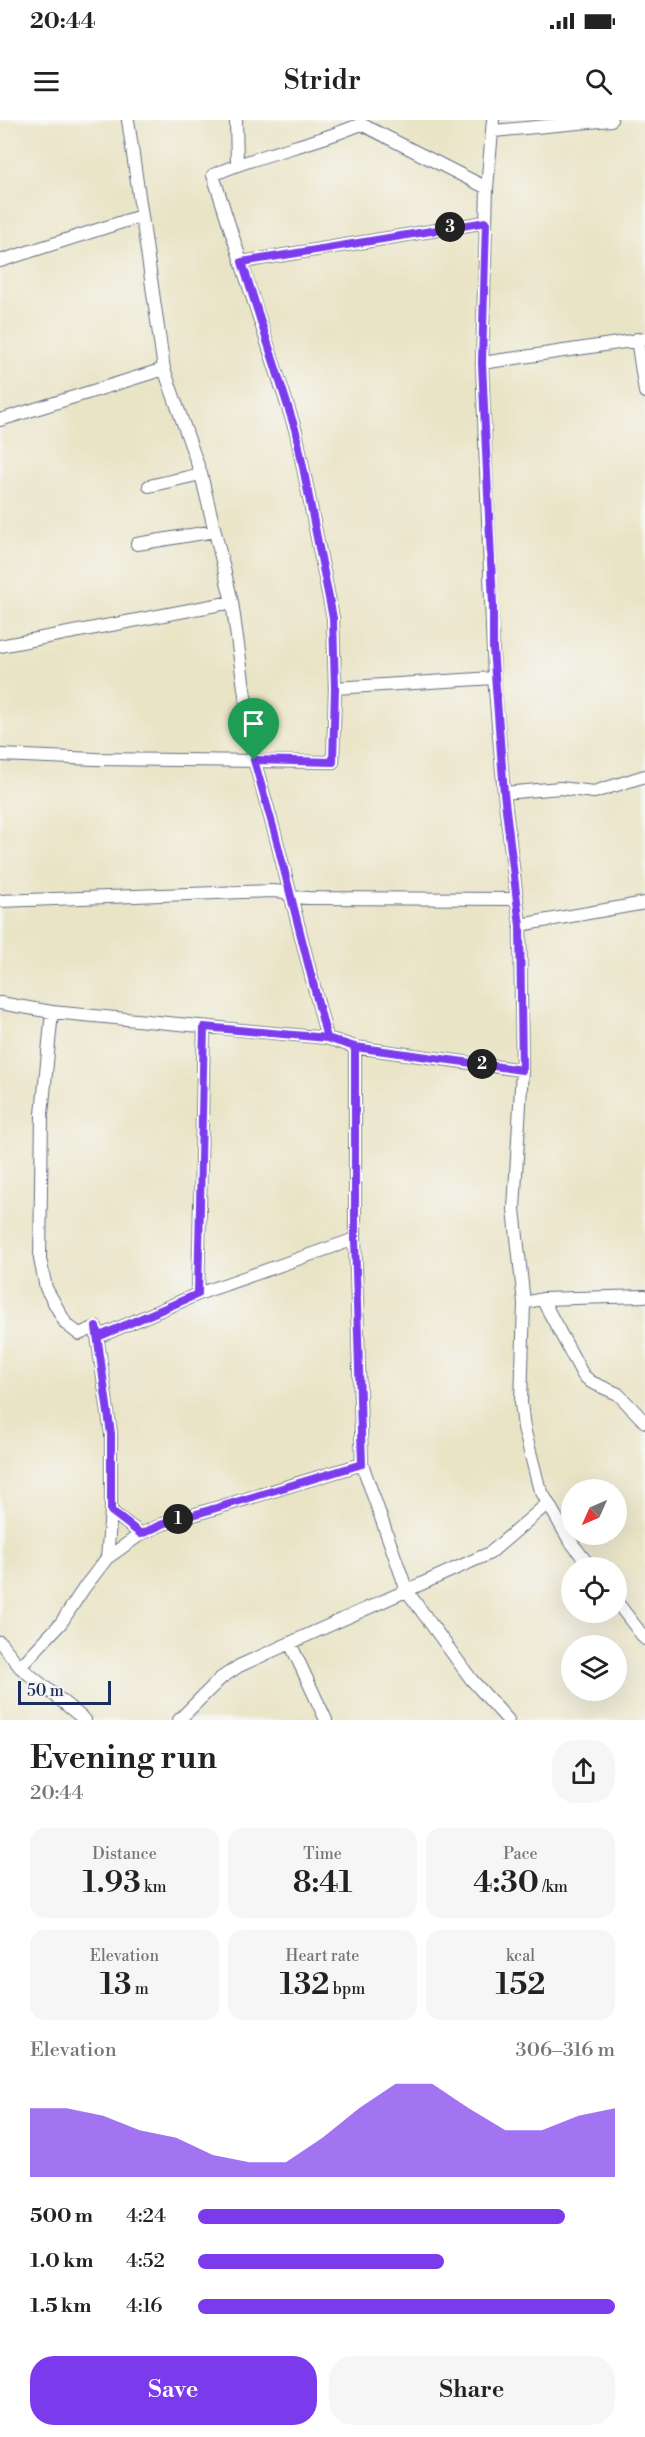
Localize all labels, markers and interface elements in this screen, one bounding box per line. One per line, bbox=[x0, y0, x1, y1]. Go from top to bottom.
text: 20:44 bbox=[30, 8, 96, 35]
text: Stridr bbox=[284, 64, 361, 98]
icon: menu bbox=[30, 65, 63, 98]
icon: search bbox=[582, 65, 615, 98]
pin: 3 bbox=[435, 212, 465, 242]
text: 3 bbox=[445, 217, 455, 237]
pin bbox=[228, 698, 279, 760]
icon: arrive bbox=[237, 707, 270, 740]
pin: 2 bbox=[467, 1049, 497, 1079]
text: 2 bbox=[477, 1054, 487, 1074]
north arrow bbox=[561, 1479, 627, 1545]
map controls bbox=[561, 1479, 627, 1701]
pin: 1 bbox=[163, 1504, 193, 1534]
text: 1 bbox=[174, 1509, 182, 1529]
button: locate bbox=[561, 1557, 627, 1623]
button: layers bbox=[561, 1635, 627, 1701]
scale bar bbox=[18, 1678, 111, 1706]
text: 50 m bbox=[27, 1681, 64, 1701]
text: Evening run bbox=[30, 1738, 217, 1779]
button: share bbox=[552, 1740, 615, 1803]
text: 20:44 bbox=[30, 1781, 83, 1806]
text: Distance bbox=[92, 1844, 157, 1864]
text: Time bbox=[303, 1844, 342, 1864]
text: Pace bbox=[503, 1844, 538, 1864]
text: 1.93 bbox=[83, 1864, 141, 1902]
text: 8:41 bbox=[293, 1864, 352, 1902]
text: 4:30 bbox=[473, 1864, 539, 1902]
text: km bbox=[141, 1877, 166, 1897]
text: /km bbox=[539, 1877, 568, 1897]
text: Elevation bbox=[90, 1946, 159, 1966]
text: Heart rate bbox=[286, 1946, 359, 1966]
text: kcal bbox=[506, 1946, 535, 1966]
text: 13 bbox=[100, 1966, 132, 2004]
text: 132 bbox=[280, 1966, 330, 2004]
text: 152 bbox=[495, 1966, 546, 2004]
text: m bbox=[132, 1979, 149, 1999]
text: bpm bbox=[330, 1979, 365, 1999]
text: Elevation bbox=[30, 2038, 117, 2063]
text: 306–316 m bbox=[516, 2038, 615, 2063]
text: 500 m bbox=[30, 2204, 93, 2229]
text: 4:24 bbox=[126, 2204, 166, 2229]
text: 1.0 km bbox=[30, 2249, 94, 2274]
text: 4:52 bbox=[126, 2249, 165, 2274]
text: 1.5 km bbox=[30, 2294, 91, 2319]
text: 4:16 bbox=[126, 2294, 162, 2319]
button: Save bbox=[30, 2356, 317, 2425]
button: Share bbox=[329, 2356, 615, 2425]

